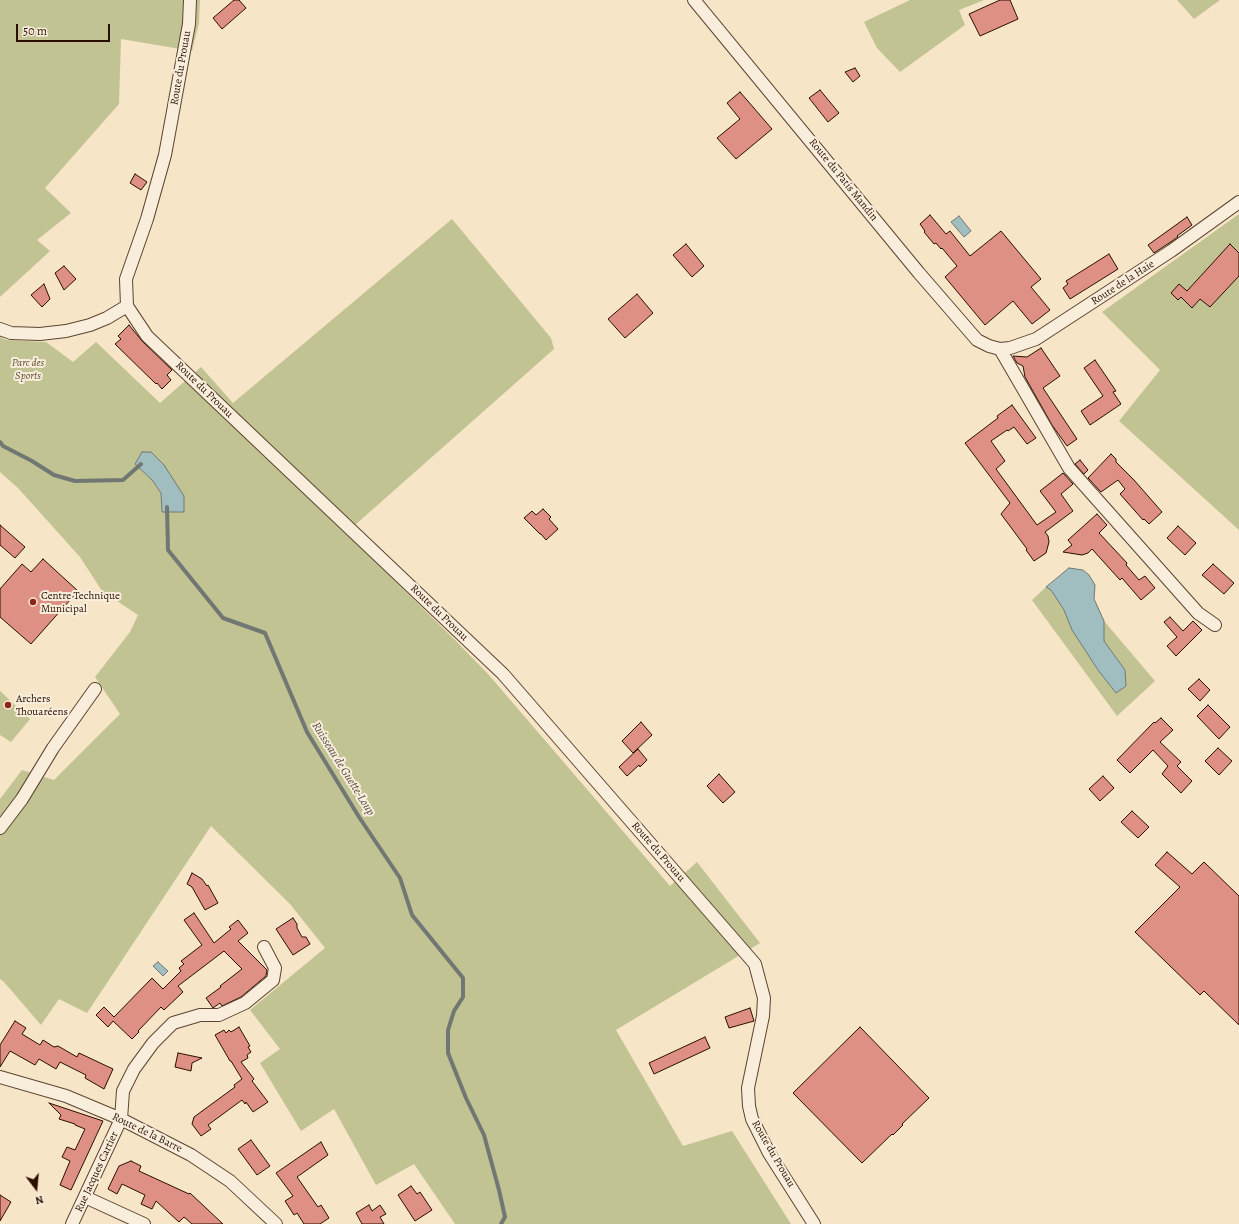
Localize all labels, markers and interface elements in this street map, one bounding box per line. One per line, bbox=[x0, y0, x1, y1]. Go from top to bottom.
scale bar bbox=[18, 16, 112, 42]
text: 50 m bbox=[23, 23, 47, 39]
street label: Route du Prouau bbox=[168, 30, 194, 106]
street label: Route du Patis Mandin bbox=[806, 136, 880, 224]
street label: Route de la Haie bbox=[1089, 258, 1157, 308]
park label: Parc des Sports bbox=[12, 356, 44, 382]
street label: Route du Prouau bbox=[172, 359, 236, 421]
street label: Route du Prouau bbox=[407, 582, 471, 644]
place label: Centre Technique Municipal bbox=[41, 589, 120, 615]
marker: Centre Technique Municipal bbox=[28, 597, 38, 607]
place label: Archers Thouaréens bbox=[16, 692, 68, 718]
marker: Archers Thouaréens bbox=[3, 700, 13, 710]
water label: Ruisseau de Guette-Loup bbox=[308, 720, 378, 818]
street label: Route du Prouau bbox=[628, 819, 688, 885]
street label: Route de la Barre bbox=[110, 1110, 184, 1156]
street label: Route du Prouau bbox=[748, 1118, 798, 1190]
street label: Rue Jacques Cartier bbox=[73, 1130, 121, 1214]
north arrow bbox=[16, 1168, 56, 1208]
text: N bbox=[34, 1192, 45, 1208]

